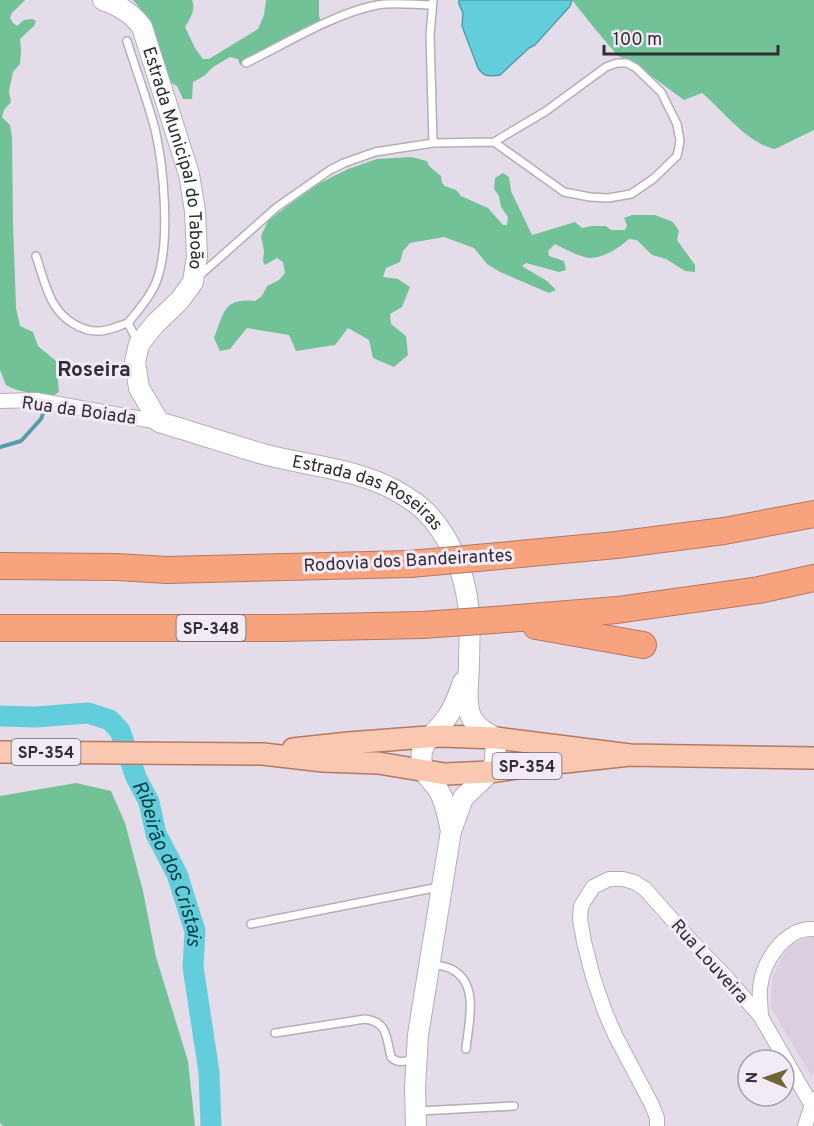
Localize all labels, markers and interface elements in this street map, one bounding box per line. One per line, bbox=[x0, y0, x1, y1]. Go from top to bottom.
scale bar bbox=[604, 18, 778, 56]
text: 100 m bbox=[613, 29, 662, 52]
street label: Estrada Municipal do Taboão bbox=[136, 44, 207, 271]
district label: Roseira bbox=[57, 357, 131, 384]
street label: Rua da Boiada bbox=[20, 392, 138, 431]
street label: Estrada das Roseiras bbox=[290, 451, 447, 536]
street label: Rodovia dos Bandeirantes bbox=[303, 545, 513, 578]
road number: SP-348 bbox=[176, 615, 246, 641]
road number: SP-354 bbox=[12, 739, 80, 765]
road number: SP-354 bbox=[492, 753, 562, 779]
water label: Ribeirão dos Cristais bbox=[125, 776, 206, 948]
street label: Rua Louveira bbox=[665, 915, 753, 1009]
north arrow bbox=[736, 1048, 796, 1108]
text: N bbox=[743, 1071, 763, 1084]

